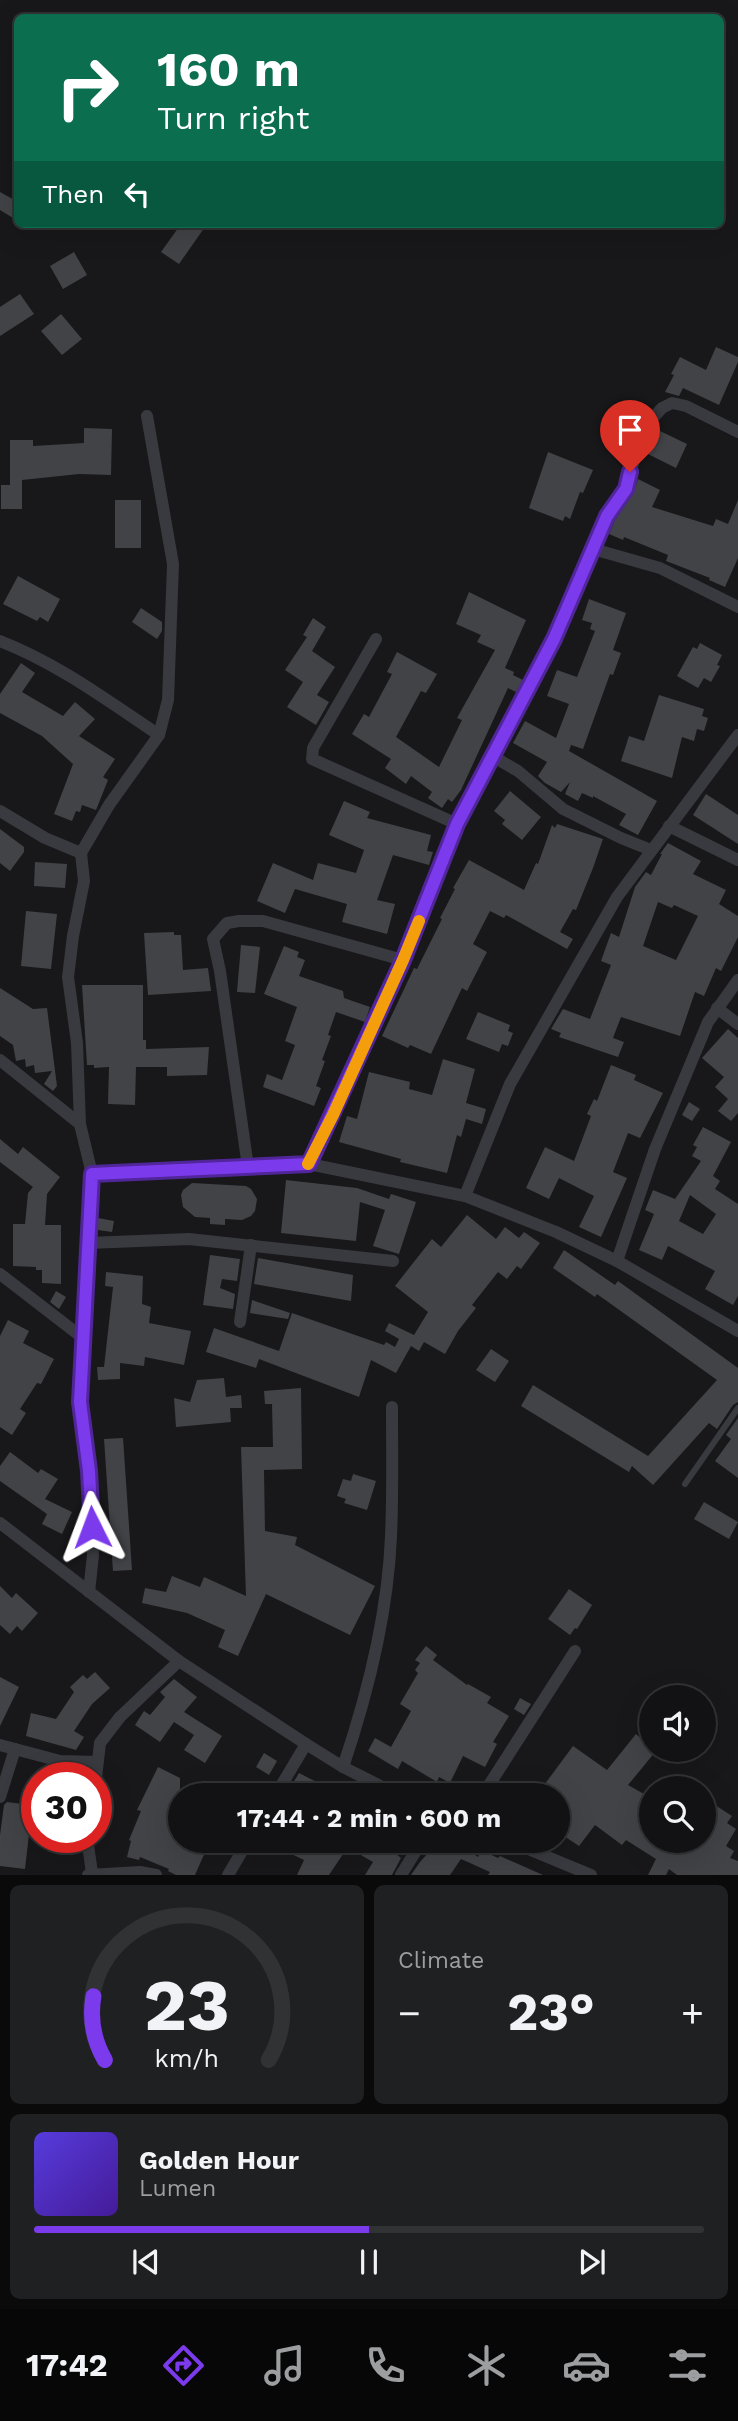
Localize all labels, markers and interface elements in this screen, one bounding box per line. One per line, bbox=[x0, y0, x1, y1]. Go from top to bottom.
text: 160 m bbox=[157, 40, 300, 98]
icon: right bbox=[42, 42, 133, 133]
text: Turn right bbox=[157, 99, 309, 137]
icon: left bbox=[118, 175, 156, 213]
text: Then bbox=[42, 179, 104, 209]
pin bbox=[600, 400, 660, 472]
icon: arrive bbox=[611, 411, 649, 449]
position arrow bbox=[55, 1490, 129, 1564]
map controls bbox=[639, 1685, 716, 1853]
button: sound bbox=[639, 1685, 716, 1762]
speed limit sign: 30 bbox=[21, 1762, 112, 1853]
button: search bbox=[639, 1776, 716, 1853]
text: 17:44 · 2 min · 600 m bbox=[237, 1803, 501, 1833]
text: Climate bbox=[398, 1947, 484, 1974]
text: 23 bbox=[144, 1963, 230, 2049]
text: 23° bbox=[507, 1982, 595, 2043]
text: − bbox=[398, 1991, 421, 2035]
text: + bbox=[681, 1991, 704, 2035]
text: km/h bbox=[155, 2044, 219, 2073]
text: Golden Hour bbox=[139, 2145, 299, 2175]
text: Lumen bbox=[139, 2175, 216, 2202]
icon: previous bbox=[127, 2243, 165, 2281]
icon: pause bbox=[350, 2243, 388, 2281]
icon: next bbox=[573, 2243, 611, 2281]
icon: directions bbox=[159, 2341, 208, 2390]
icon: music bbox=[260, 2341, 309, 2390]
icon: phone bbox=[361, 2341, 410, 2390]
icon: climate bbox=[462, 2341, 511, 2390]
icon: car bbox=[562, 2341, 611, 2390]
icon: filters bbox=[663, 2341, 712, 2390]
text: 17:42 bbox=[26, 2346, 108, 2384]

